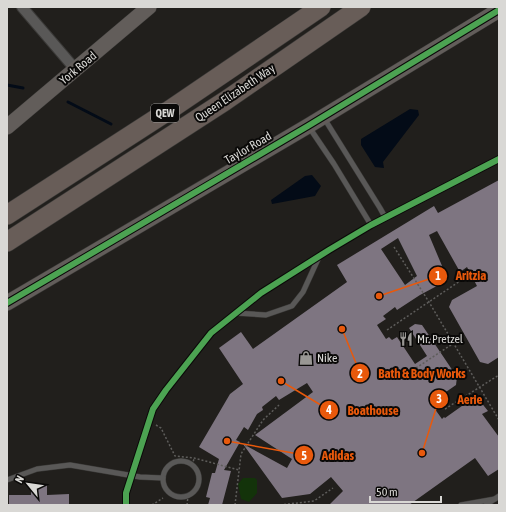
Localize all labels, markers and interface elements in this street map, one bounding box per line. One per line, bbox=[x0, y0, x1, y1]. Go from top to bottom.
street label: York Road bbox=[57, 49, 99, 87]
street label: Queen Elizabeth Way bbox=[193, 61, 277, 125]
road number: QEW bbox=[151, 104, 179, 122]
street label: Taylor Road bbox=[222, 129, 274, 167]
callout: Aritzia bbox=[428, 263, 495, 288]
text: Aritzia bbox=[455, 268, 486, 283]
text: 1 bbox=[435, 269, 441, 283]
restaurant icon: Mr. Pretzel bbox=[398, 331, 414, 347]
place label: Mr. Pretzel bbox=[417, 332, 464, 346]
shop icon: Nike bbox=[298, 350, 314, 366]
place label: Nike bbox=[317, 351, 337, 365]
callout: Bath & Body Works bbox=[350, 361, 474, 386]
text: Bath & Body Works bbox=[378, 366, 466, 381]
text: 2 bbox=[357, 367, 363, 381]
callout: Aerie bbox=[429, 387, 490, 412]
text: 3 bbox=[436, 392, 442, 406]
text: Aerie bbox=[457, 392, 483, 407]
callout: Boathouse bbox=[319, 398, 407, 423]
text: 4 bbox=[325, 403, 332, 417]
text: Boathouse bbox=[347, 403, 399, 418]
callout: Adidas bbox=[294, 443, 363, 468]
text: Adidas bbox=[321, 448, 355, 463]
text: 5 bbox=[301, 449, 307, 463]
north arrow bbox=[8, 464, 48, 504]
text: N bbox=[12, 473, 26, 485]
scale bar bbox=[370, 478, 441, 504]
text: 50 m bbox=[376, 485, 398, 499]

